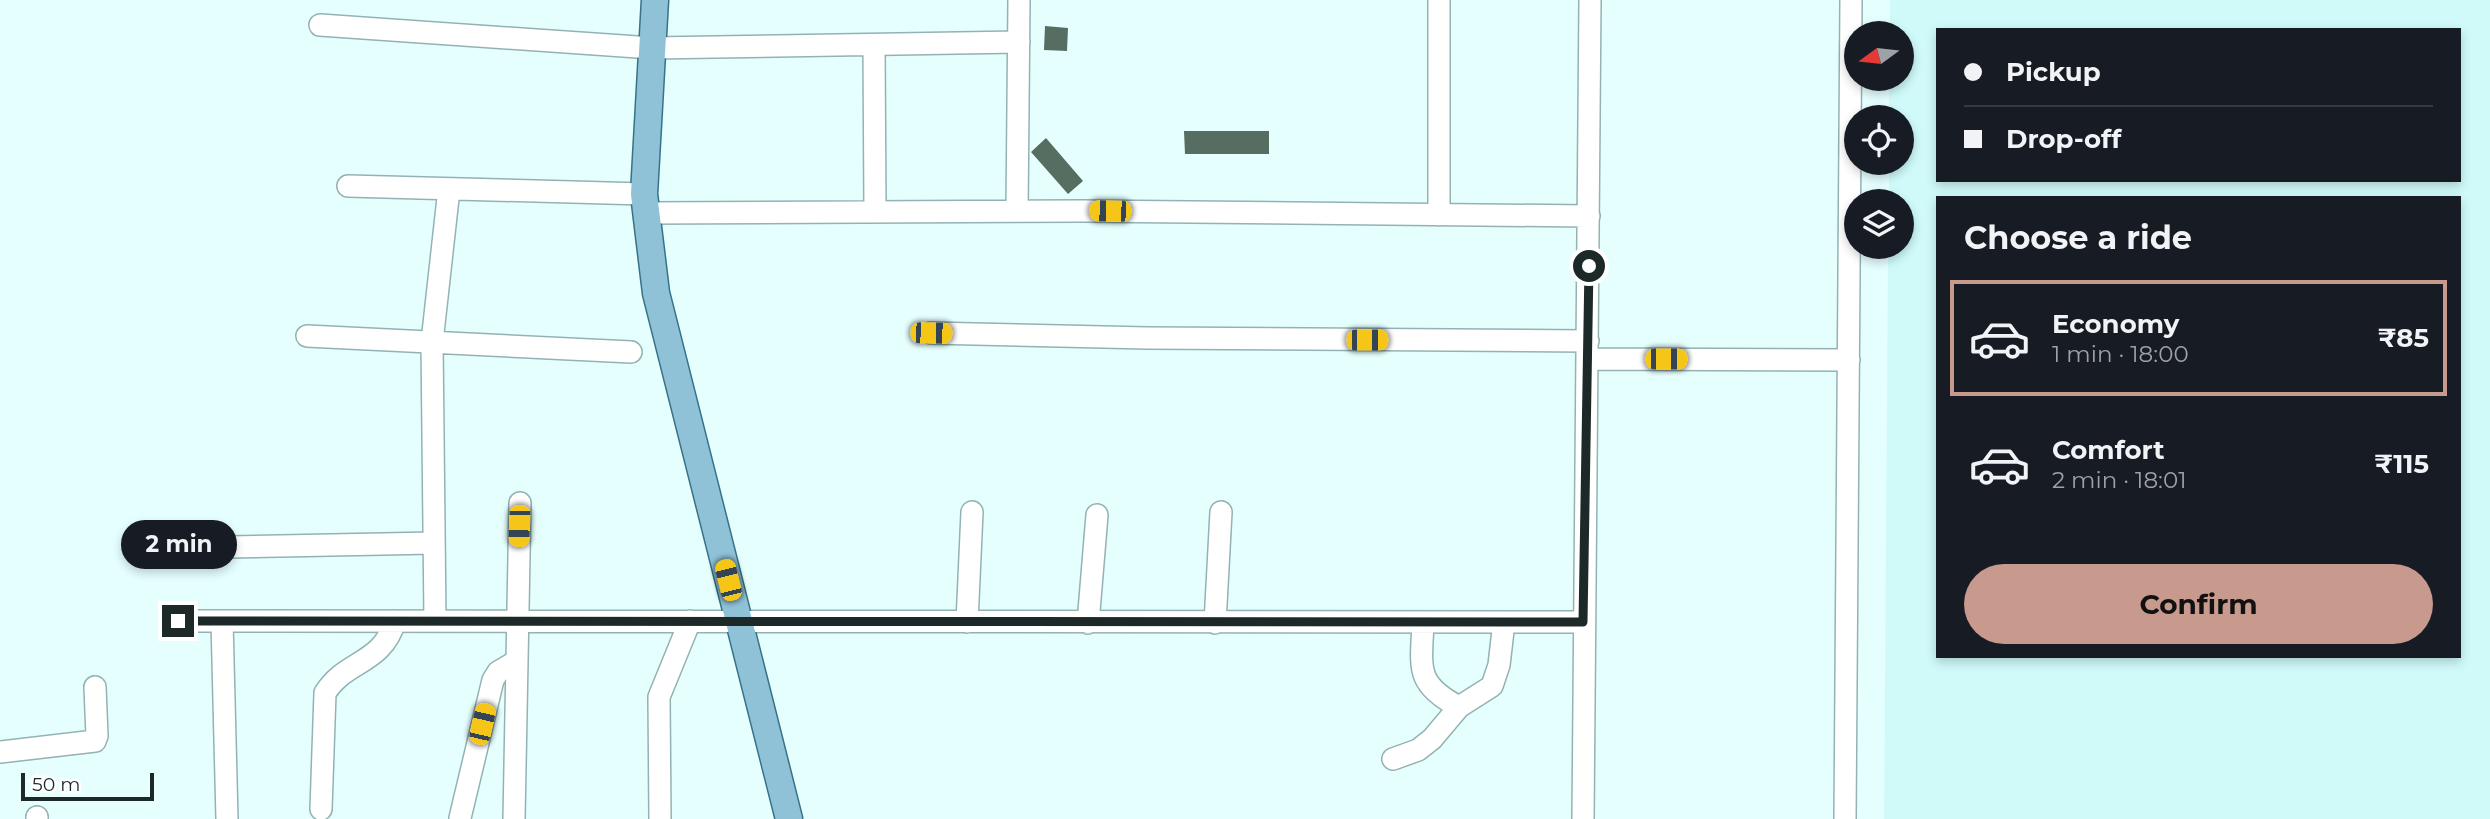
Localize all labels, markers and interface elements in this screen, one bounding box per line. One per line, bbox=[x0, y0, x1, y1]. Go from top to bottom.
north arrow bbox=[1844, 21, 1914, 91]
map controls bbox=[1844, 21, 1914, 259]
text: Pickup bbox=[2006, 56, 2101, 88]
button: locate bbox=[1844, 105, 1914, 175]
text: Drop-off bbox=[2006, 123, 2121, 155]
button: layers bbox=[1844, 189, 1914, 259]
car bbox=[1089, 200, 1132, 222]
text: Choose a ride bbox=[1964, 218, 2192, 257]
route start bbox=[1573, 250, 1605, 282]
icon: car bbox=[1968, 307, 2031, 370]
text: Economy bbox=[2052, 308, 2179, 340]
car bbox=[910, 322, 953, 344]
text: ₹85 bbox=[2378, 322, 2429, 354]
car bbox=[1347, 330, 1389, 351]
text: 1 min · 18:00 bbox=[2052, 340, 2189, 368]
car bbox=[1646, 349, 1688, 370]
icon: car bbox=[1968, 433, 2031, 496]
text: Comfort bbox=[2052, 434, 2164, 466]
text: ₹115 bbox=[2374, 448, 2429, 480]
text: 2 min · 18:01 bbox=[2052, 466, 2186, 494]
car bbox=[508, 505, 531, 547]
callout: 2 min bbox=[120, 520, 236, 568]
text: 2 min bbox=[145, 530, 213, 558]
car bbox=[713, 557, 744, 603]
button: Confirm bbox=[1964, 564, 2433, 644]
route end bbox=[162, 605, 194, 637]
car bbox=[468, 701, 497, 747]
scale bar bbox=[21, 770, 154, 802]
text: 50 m bbox=[32, 773, 80, 796]

